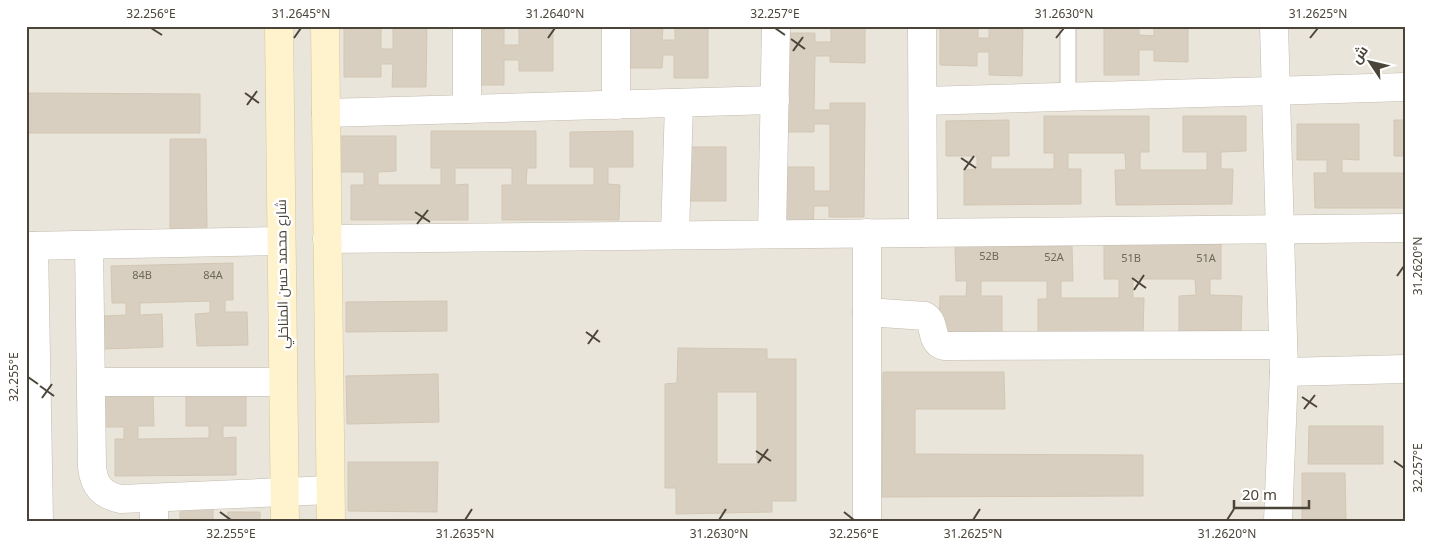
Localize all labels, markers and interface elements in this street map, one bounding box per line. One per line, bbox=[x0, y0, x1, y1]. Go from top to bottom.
text: 32.256°E bbox=[126, 5, 176, 22]
text: 31.2645°N bbox=[272, 5, 330, 22]
text: 31.2640°N bbox=[526, 5, 584, 22]
text: 32.257°E bbox=[750, 5, 800, 22]
text: 31.2630°N bbox=[1035, 5, 1093, 22]
text: 31.2625°N bbox=[1289, 5, 1347, 22]
north arrow bbox=[1344, 38, 1394, 88]
text: ش bbox=[1346, 41, 1372, 67]
street label: شارع محمد حسن المناخلي bbox=[271, 199, 295, 349]
text: 31.2620°N bbox=[1409, 237, 1426, 295]
house number: 52B bbox=[979, 248, 999, 263]
house number: 52A bbox=[1044, 249, 1065, 264]
house number: 51B bbox=[1121, 250, 1141, 265]
house number: 51A bbox=[1196, 250, 1217, 265]
house number: 84B bbox=[132, 267, 152, 282]
house number: 84A bbox=[203, 267, 224, 282]
text: 32.255°E bbox=[5, 352, 22, 402]
text: 32.257°E bbox=[1409, 443, 1426, 493]
scale bar bbox=[1234, 477, 1310, 509]
text: 20 m bbox=[1242, 484, 1277, 504]
text: 32.255°E bbox=[206, 525, 256, 542]
text: 31.2635°N bbox=[436, 525, 494, 542]
text: 31.2630°N bbox=[690, 525, 748, 542]
text: 32.256°E bbox=[829, 525, 879, 542]
text: 31.2625°N bbox=[944, 525, 1002, 542]
text: 31.2620°N bbox=[1198, 525, 1256, 542]

